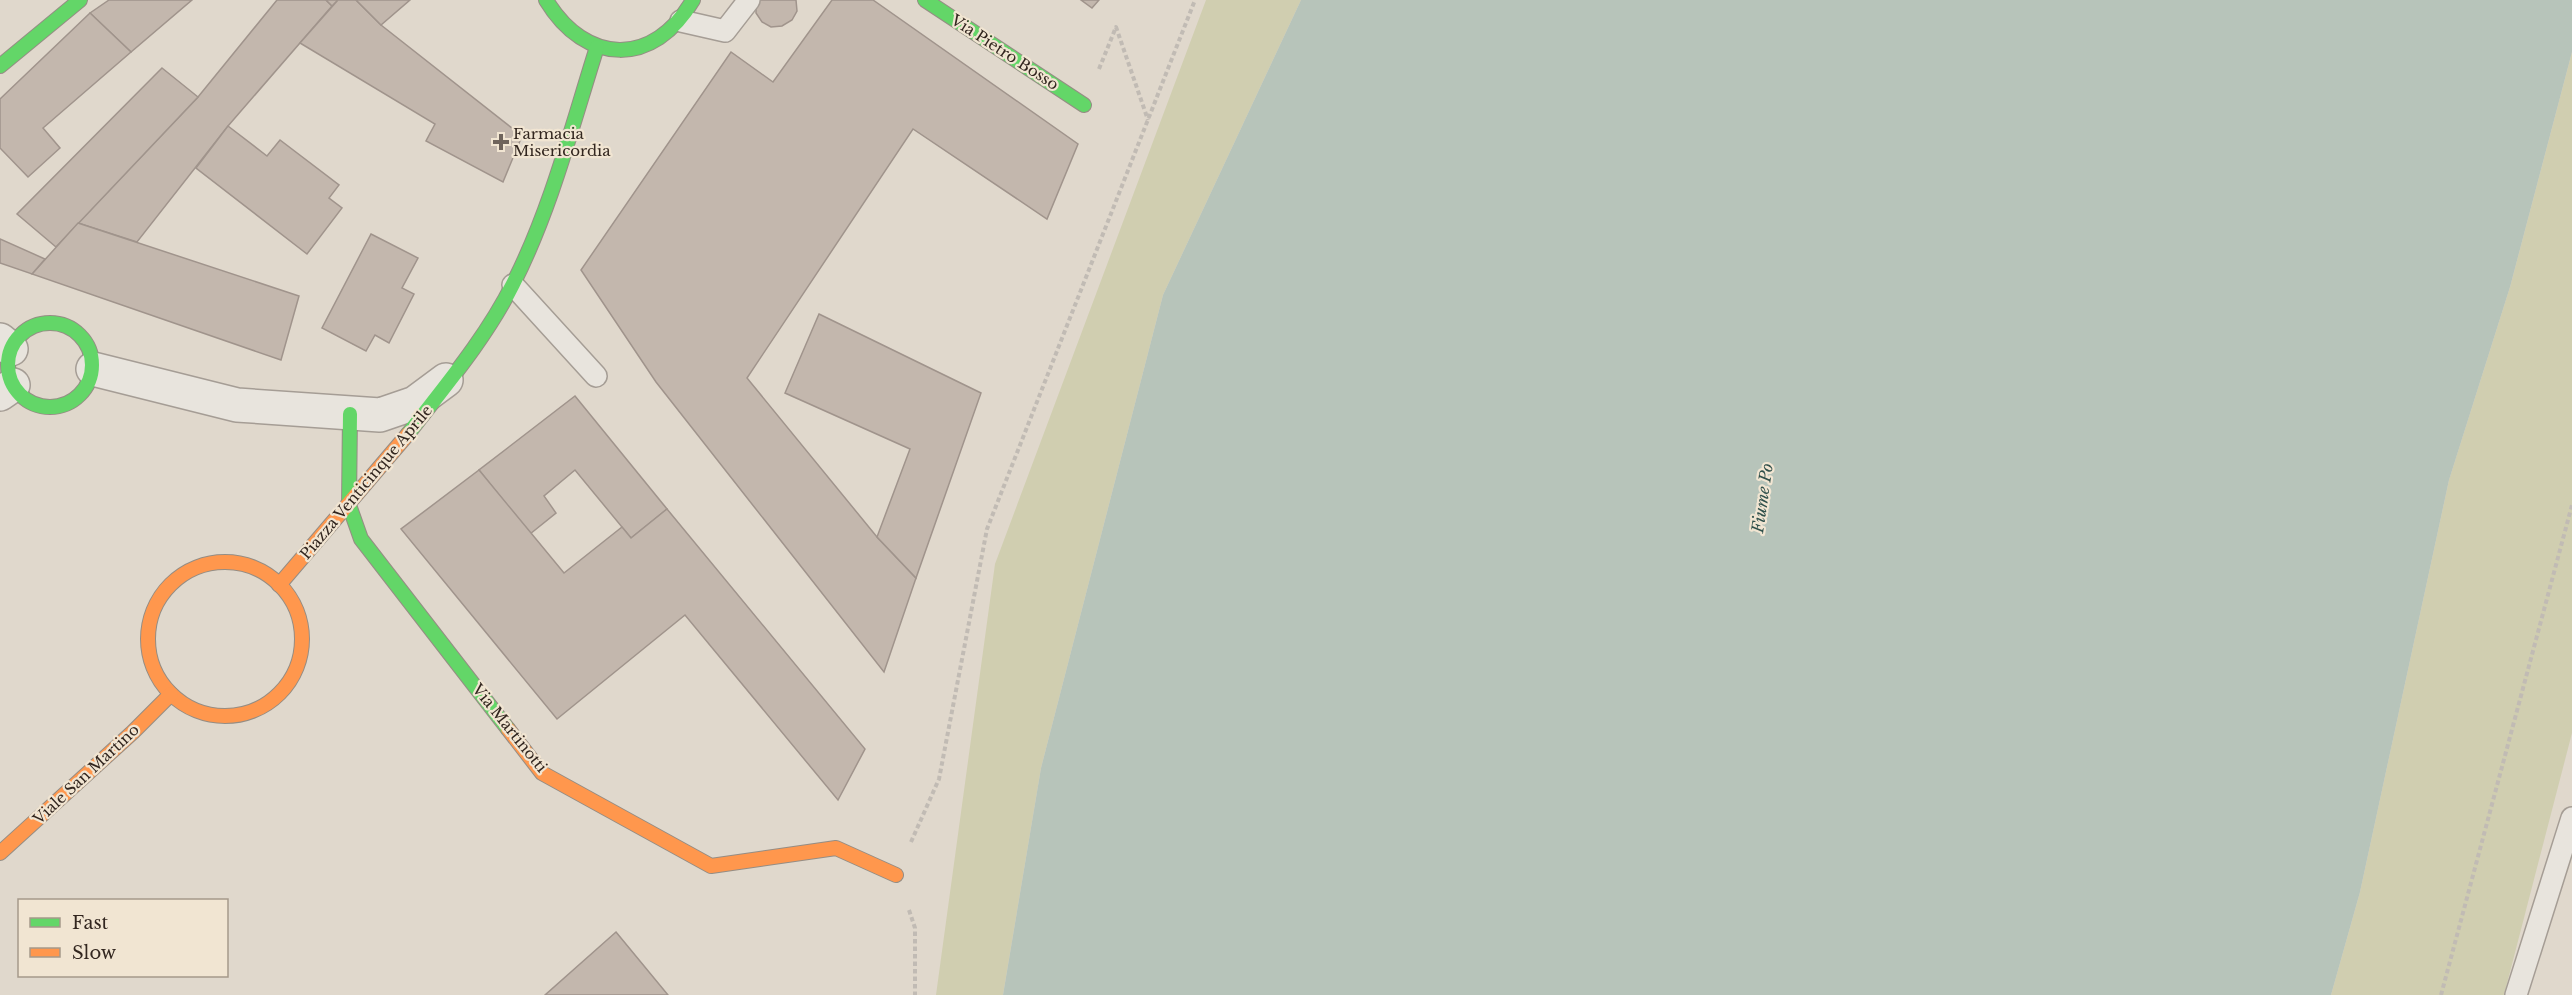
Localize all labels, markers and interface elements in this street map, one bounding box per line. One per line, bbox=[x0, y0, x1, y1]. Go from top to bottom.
street label: Via Pietro Bosso bbox=[947, 10, 1063, 94]
place label: Farmacia Misericordia bbox=[513, 124, 611, 160]
marker: Farmacia Misericordia bbox=[494, 135, 508, 149]
street label: Piazza Venticinque Aprile bbox=[296, 401, 436, 563]
water label: Fiume Po bbox=[1747, 462, 1777, 535]
street label: Via Martinotti bbox=[468, 679, 551, 776]
street label: Viale San Martino bbox=[28, 720, 143, 829]
legend bbox=[18, 899, 228, 977]
text: Fast bbox=[72, 912, 109, 934]
text: Slow bbox=[72, 942, 117, 964]

